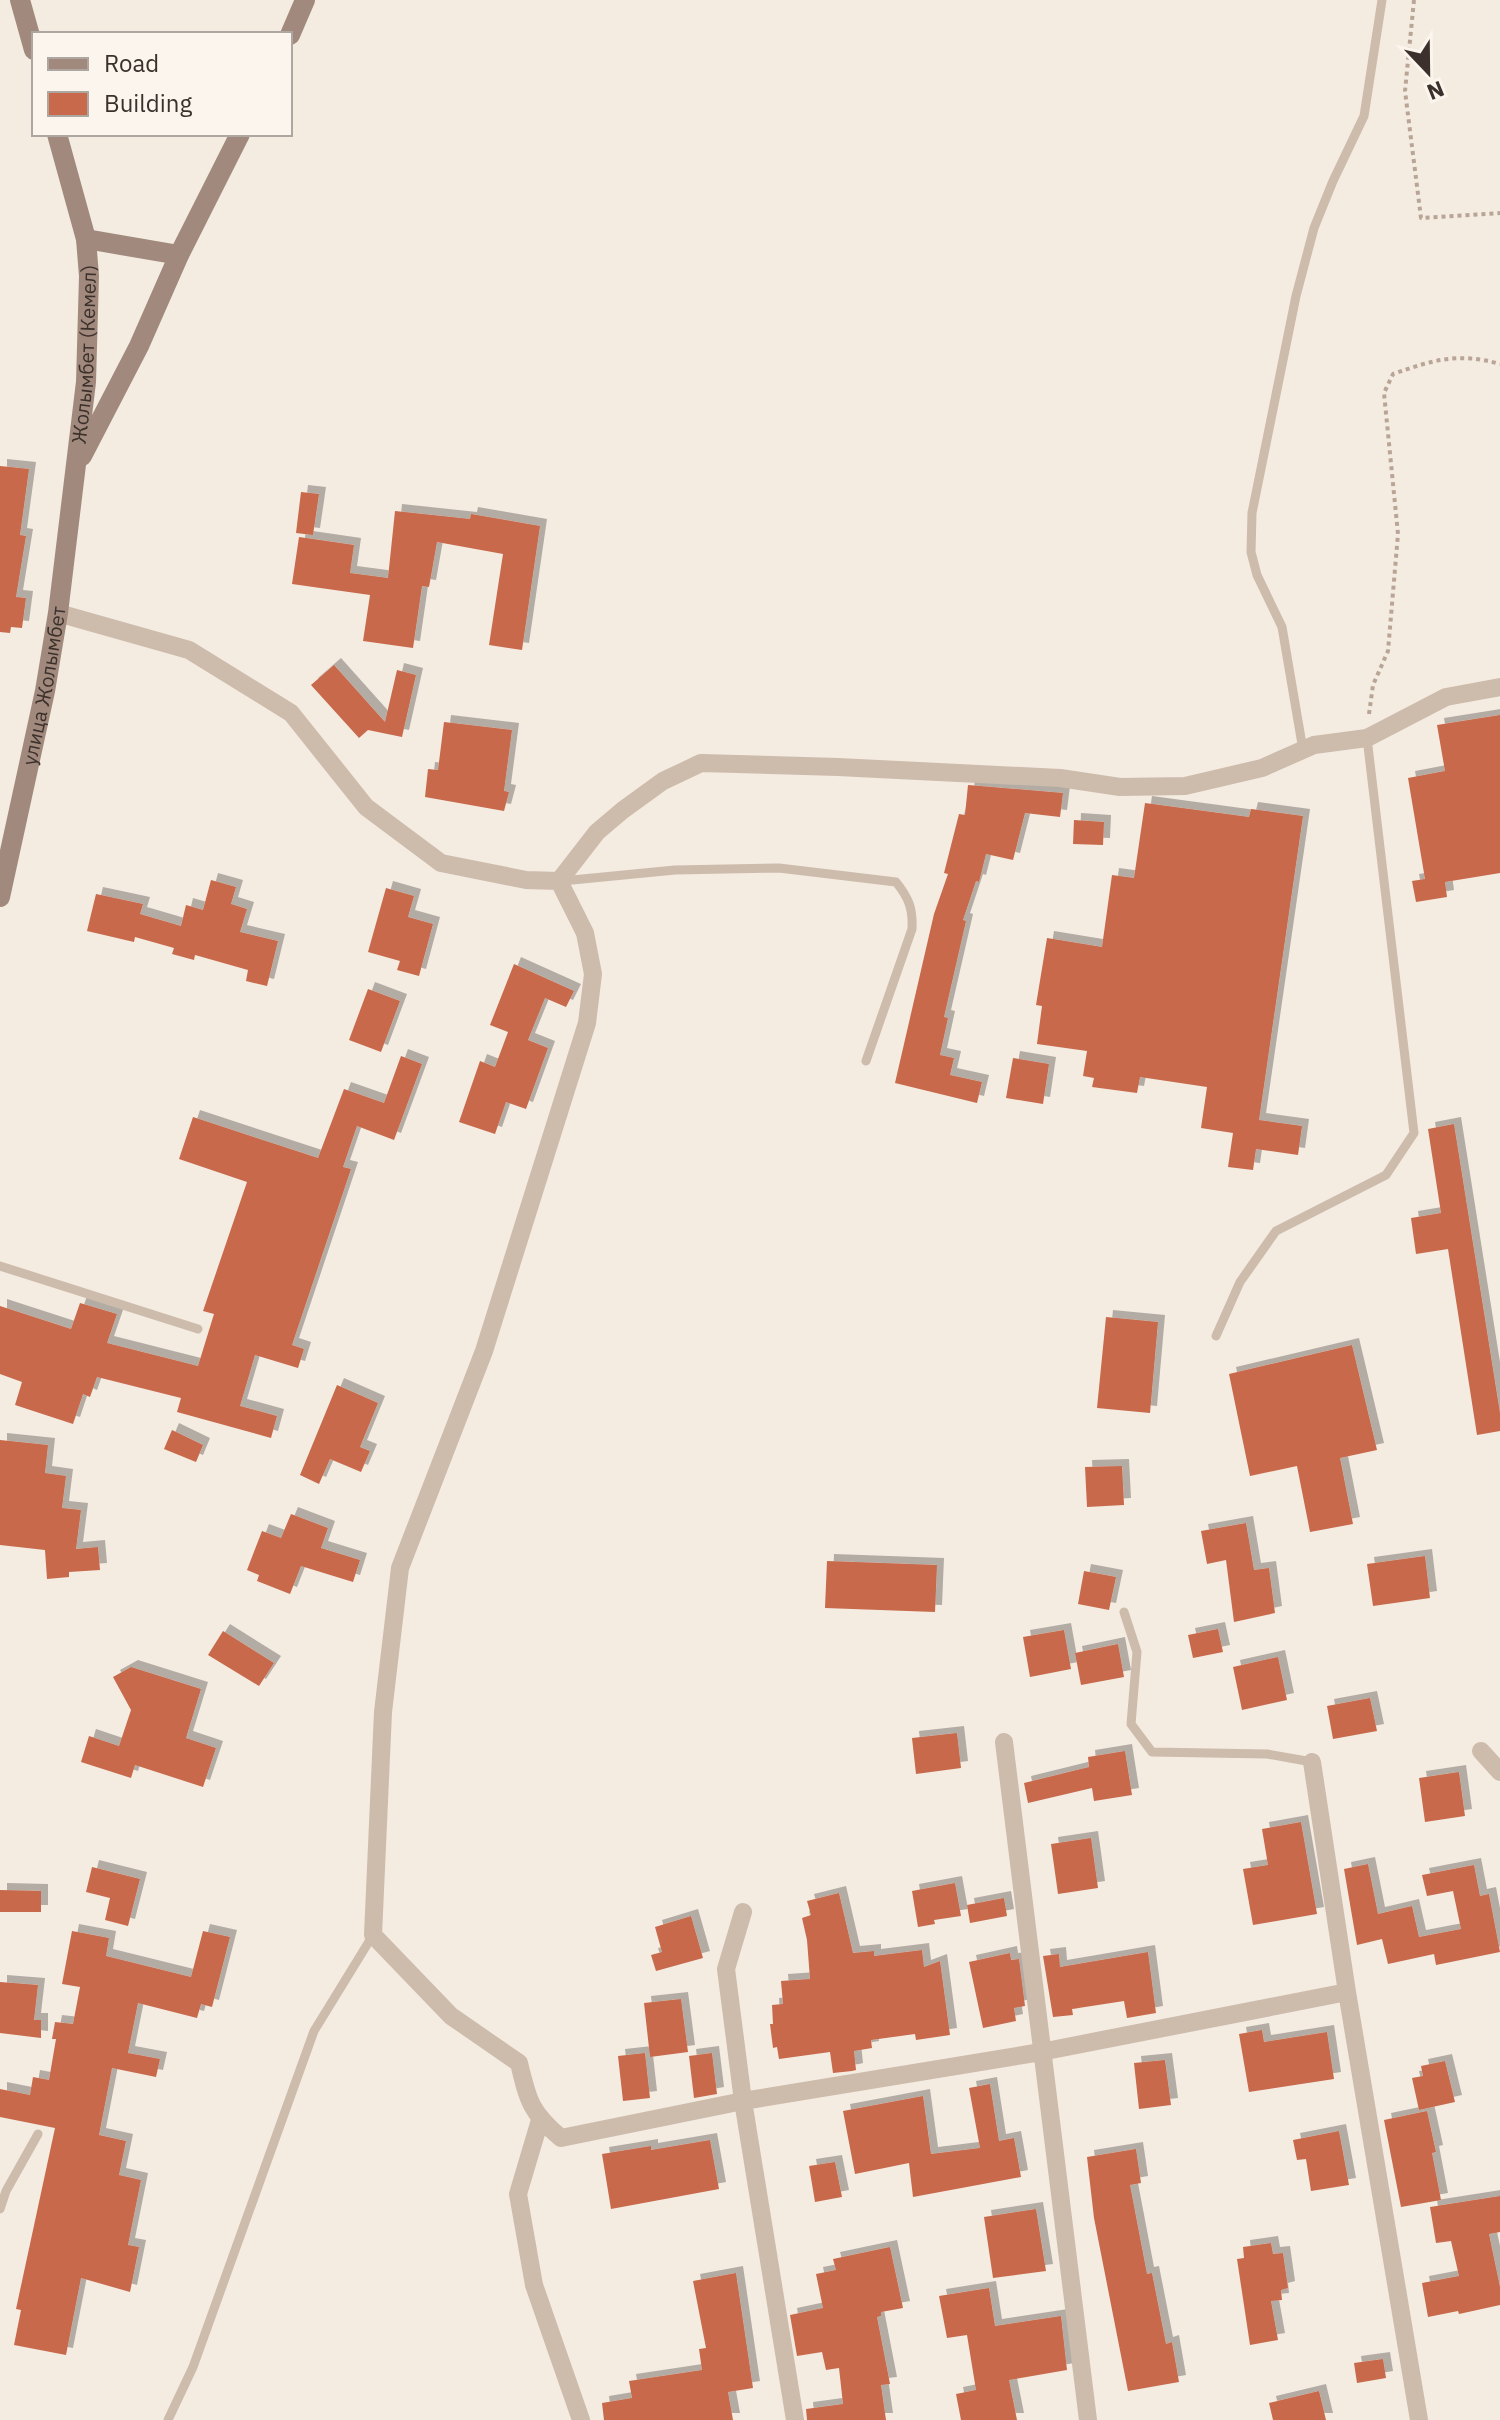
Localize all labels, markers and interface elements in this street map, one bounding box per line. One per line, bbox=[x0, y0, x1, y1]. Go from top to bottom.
legend bbox=[32, 32, 292, 136]
north arrow bbox=[1388, 32, 1468, 112]
text: Road bbox=[104, 47, 159, 79]
text: N bbox=[1423, 75, 1448, 107]
text: Building bbox=[104, 87, 192, 119]
street label: Жолымбет (Кемел) bbox=[65, 264, 102, 445]
street label: улица Жолымбет bbox=[15, 604, 72, 768]

